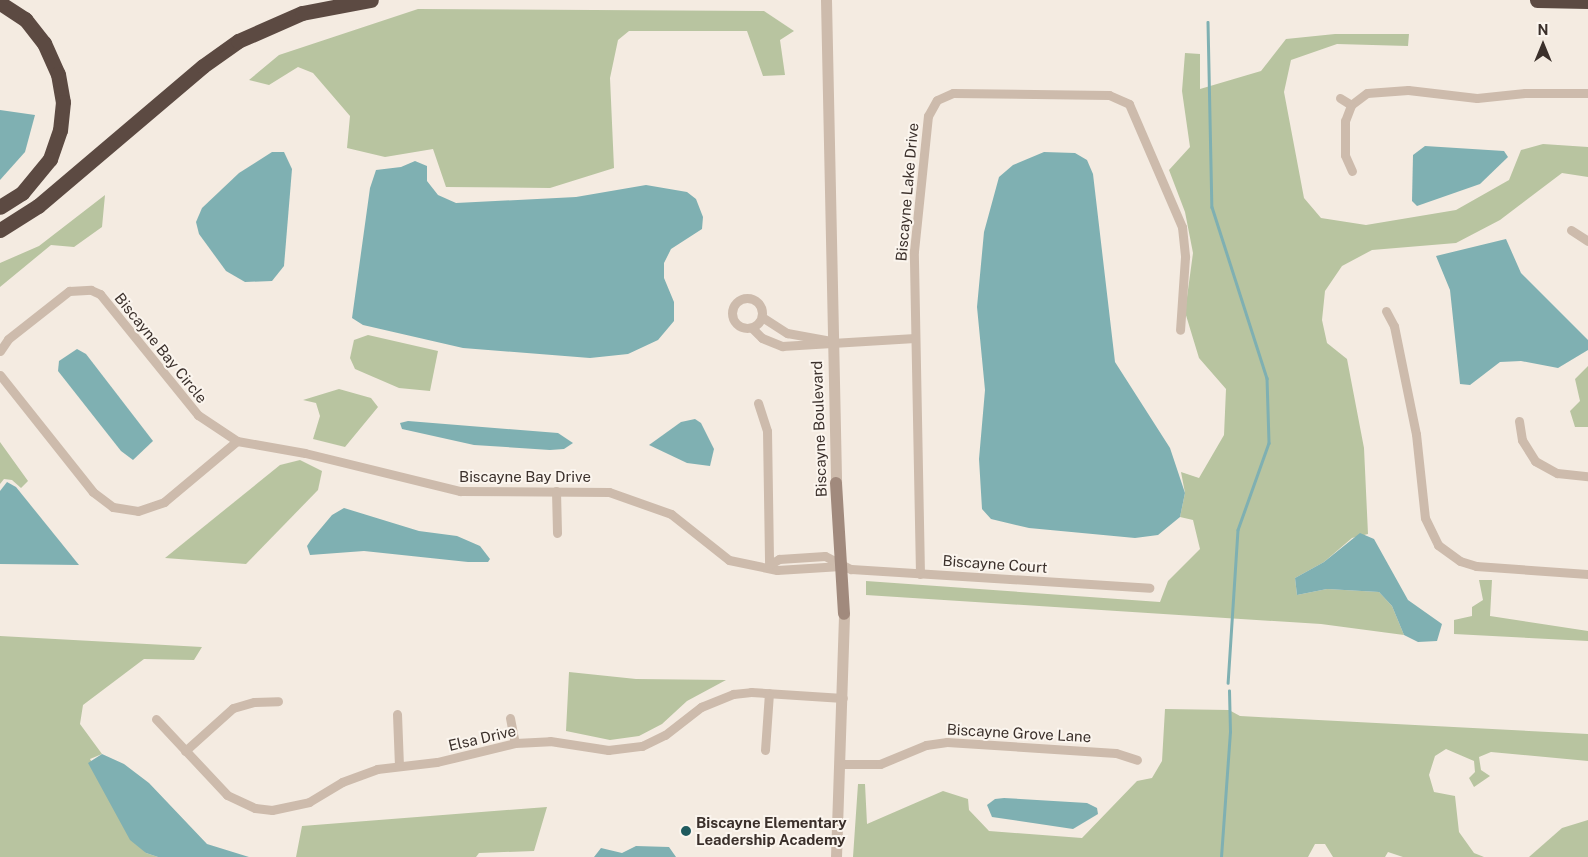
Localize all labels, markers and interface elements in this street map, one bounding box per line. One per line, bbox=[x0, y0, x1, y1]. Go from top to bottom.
north arrow bbox=[1518, 20, 1568, 70]
text: N bbox=[1538, 22, 1548, 38]
street label: Biscayne Lake Drive bbox=[892, 122, 922, 262]
street label: Biscayne Bay Circle bbox=[111, 289, 211, 407]
street label: Biscayne Boulevard bbox=[808, 360, 830, 498]
street label: Biscayne Bay Drive bbox=[459, 468, 591, 486]
street label: Biscayne Court bbox=[942, 551, 1048, 577]
street label: Biscayne Grove Lane bbox=[946, 720, 1092, 746]
street label: Elsa Drive bbox=[446, 721, 518, 755]
place label: Biscayne Elementary Leadership Academy bbox=[696, 813, 847, 848]
marker: Biscayne Elementary Leadership Academy bbox=[680, 825, 692, 837]

